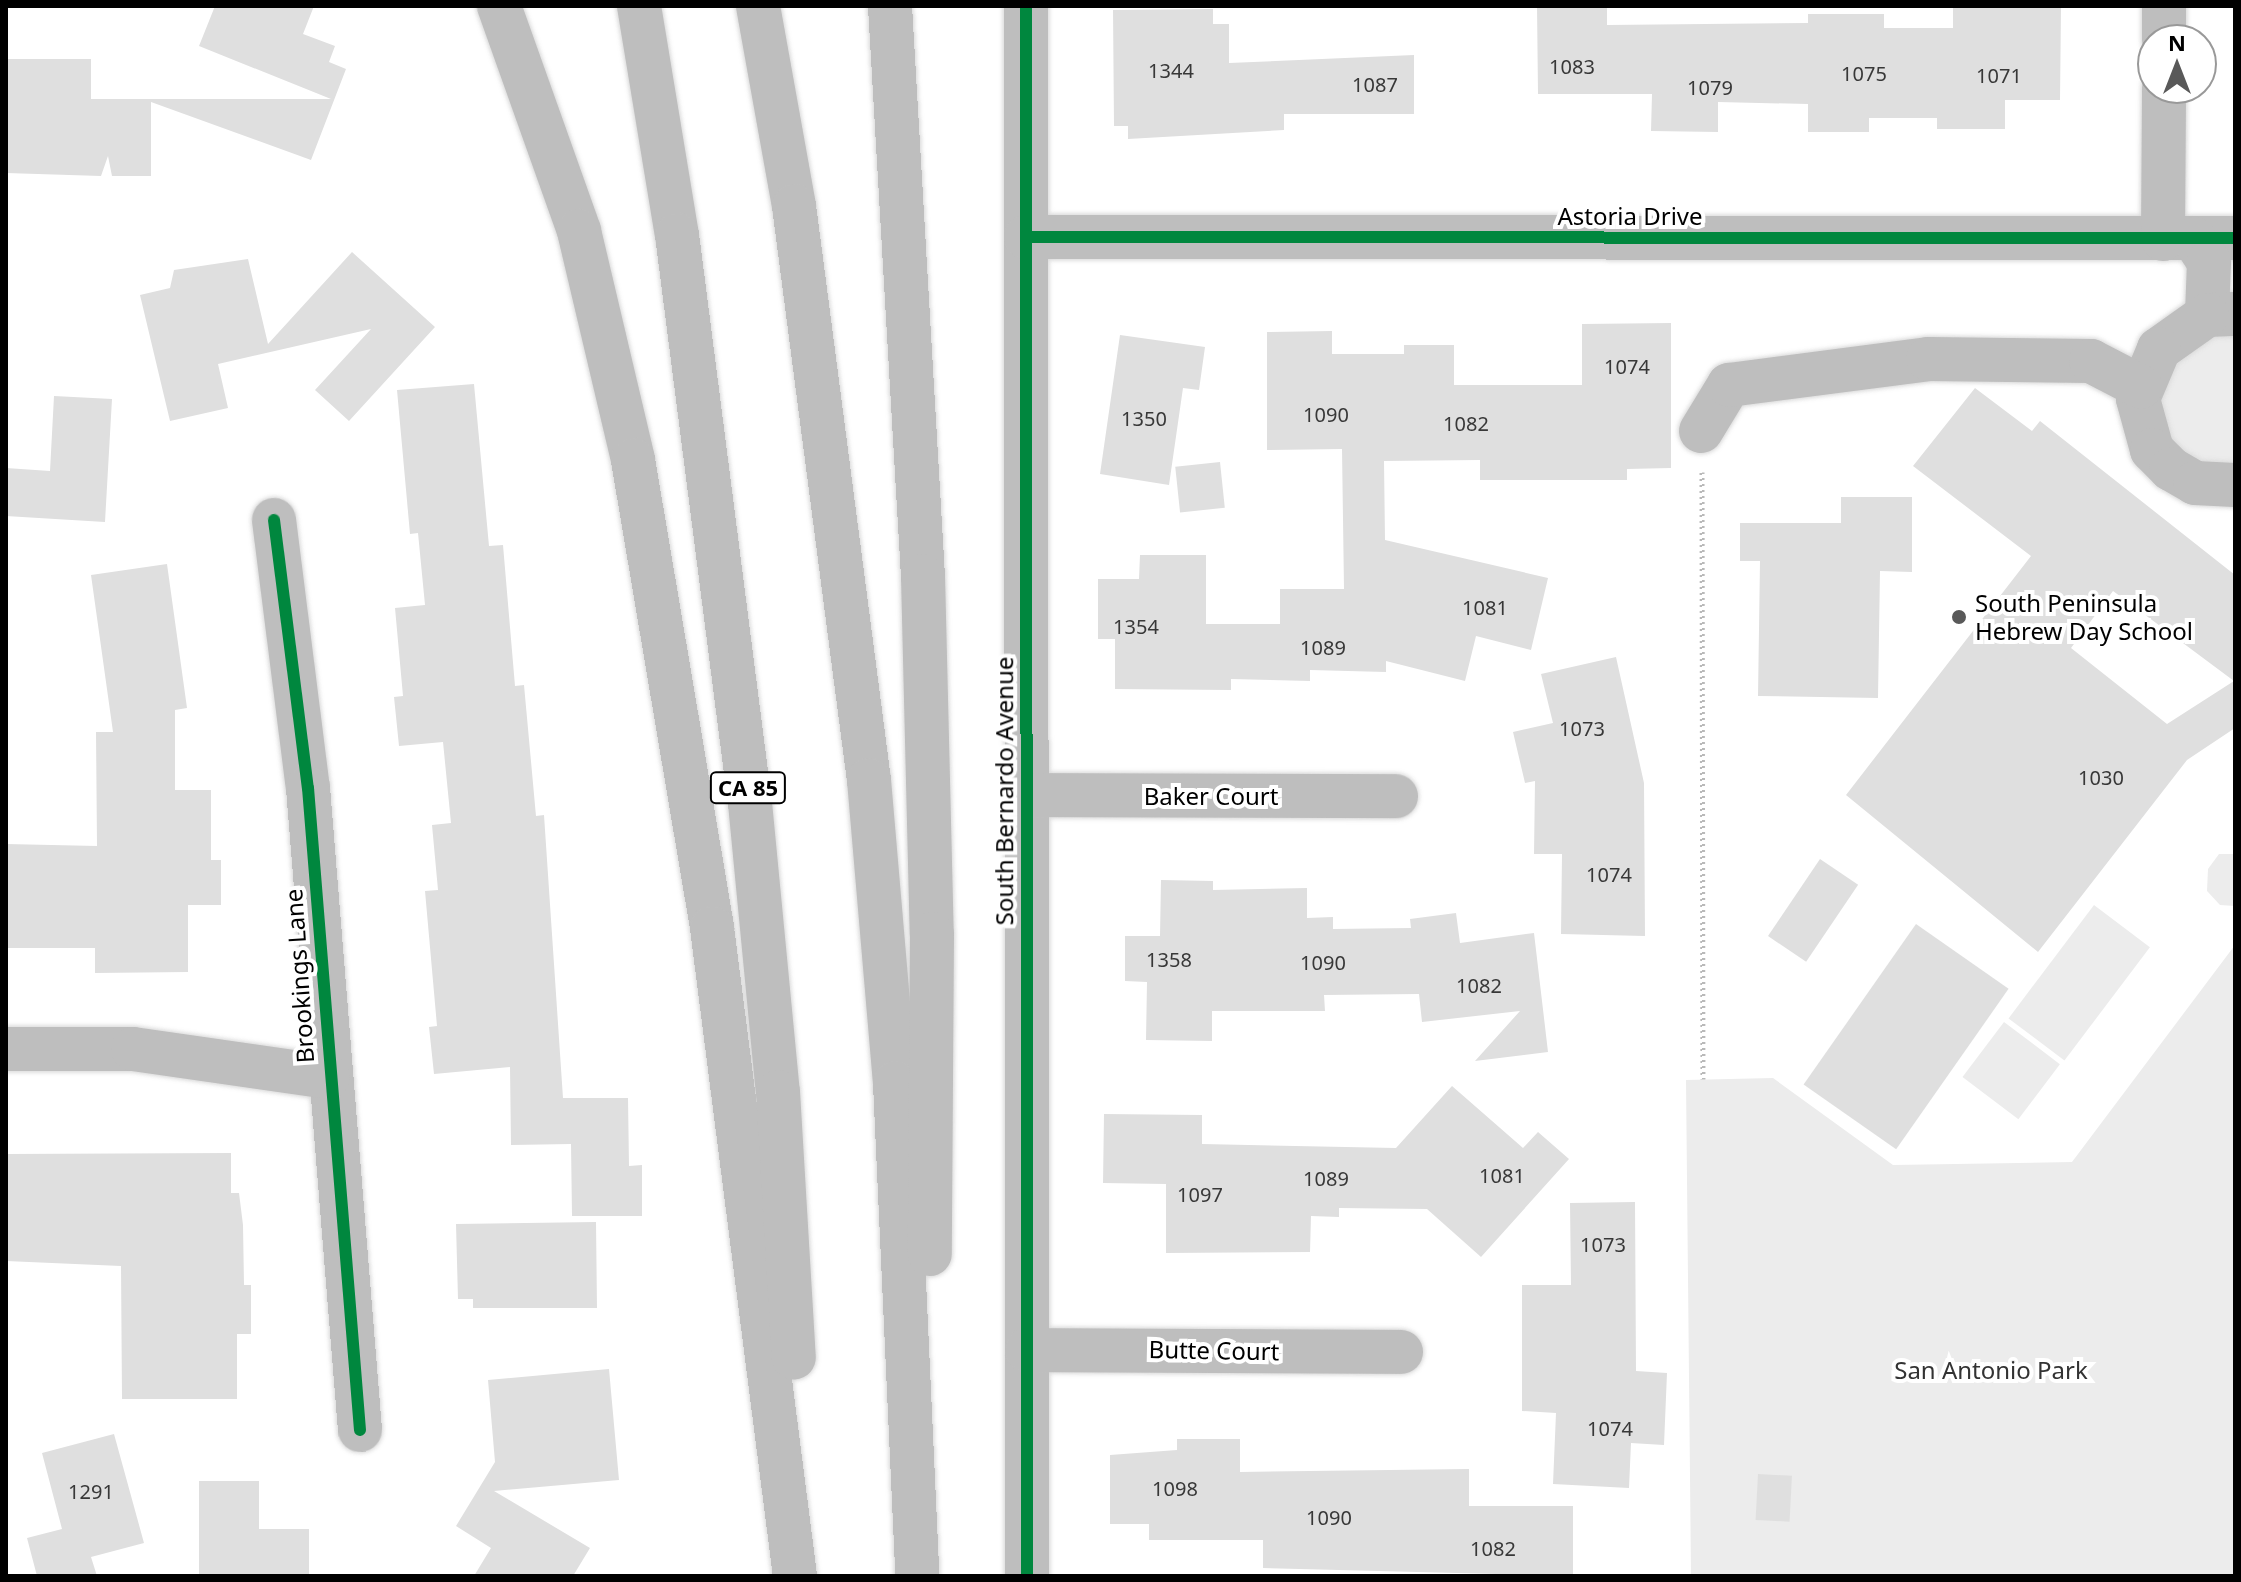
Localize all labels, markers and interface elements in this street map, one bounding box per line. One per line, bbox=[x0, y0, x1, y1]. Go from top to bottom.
north arrow bbox=[2137, 24, 2217, 104]
text: N bbox=[2168, 27, 2186, 57]
house number: 1083 bbox=[1549, 54, 1595, 78]
house number: 1344 bbox=[1148, 58, 1194, 82]
house number: 1075 bbox=[1841, 61, 1887, 85]
house number: 1071 bbox=[1976, 63, 2022, 87]
house number: 1087 bbox=[1352, 72, 1398, 96]
house number: 1079 bbox=[1687, 75, 1733, 99]
street label: Astoria Drive bbox=[1557, 202, 1703, 230]
house number: 1074 bbox=[1604, 354, 1650, 378]
house number: 1090 bbox=[1303, 402, 1349, 426]
house number: 1350 bbox=[1121, 406, 1167, 430]
house number: 1082 bbox=[1443, 411, 1489, 435]
place label: South Peninsula Hebrew Day School bbox=[1975, 589, 2193, 645]
house number: 1081 bbox=[1462, 595, 1508, 619]
marker: South Peninsula Hebrew Day School bbox=[1950, 608, 1968, 626]
house number: 1354 bbox=[1113, 614, 1159, 638]
house number: 1089 bbox=[1300, 635, 1346, 659]
street label: South Bernardo Avenue bbox=[990, 657, 1018, 925]
house number: 1073 bbox=[1559, 716, 1605, 740]
house number: 1030 bbox=[2078, 765, 2124, 789]
road number: CA 85 bbox=[708, 770, 788, 806]
street label: Baker Court bbox=[1144, 782, 1278, 810]
house number: 1074 bbox=[1586, 862, 1632, 886]
street label: Brookings Lane bbox=[279, 888, 319, 1064]
house number: 1358 bbox=[1146, 947, 1192, 971]
house number: 1090 bbox=[1300, 950, 1346, 974]
house number: 1082 bbox=[1456, 973, 1502, 997]
house number: 1081 bbox=[1479, 1163, 1525, 1187]
house number: 1089 bbox=[1303, 1166, 1349, 1190]
house number: 1097 bbox=[1177, 1182, 1223, 1206]
house number: 1073 bbox=[1580, 1232, 1626, 1256]
street label: Butte Court bbox=[1148, 1334, 1280, 1366]
park label: San Antonio Park bbox=[1894, 1356, 2088, 1384]
house number: 1074 bbox=[1587, 1416, 1633, 1440]
house number: 1098 bbox=[1152, 1476, 1198, 1500]
house number: 1291 bbox=[68, 1479, 114, 1503]
house number: 1090 bbox=[1306, 1505, 1352, 1529]
house number: 1082 bbox=[1470, 1536, 1516, 1560]

